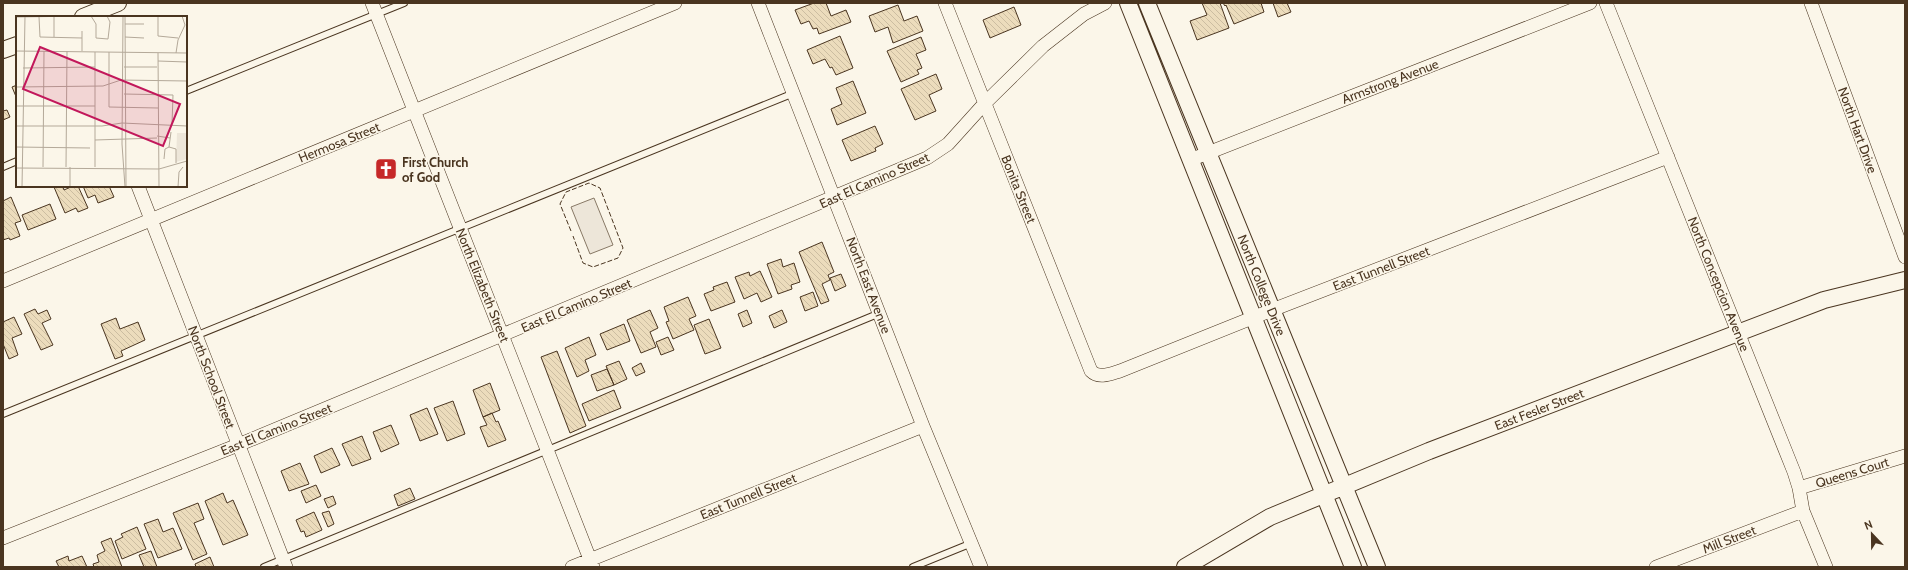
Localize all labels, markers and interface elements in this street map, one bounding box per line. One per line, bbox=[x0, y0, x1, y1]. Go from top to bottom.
inset map bbox=[16, 16, 187, 187]
street label: Armstrong Avenue bbox=[1339, 55, 1441, 107]
street label: North Hart Drive bbox=[1835, 85, 1881, 176]
street label: Hermosa Street bbox=[296, 118, 383, 166]
street label: East El Camino Street bbox=[817, 148, 932, 211]
street label: Bonita Street bbox=[998, 153, 1040, 226]
place label: First Church of God bbox=[402, 154, 469, 185]
church icon: First Church of God bbox=[373, 156, 399, 182]
street label: North Concepcion Avenue bbox=[1685, 214, 1753, 354]
street label: North Elizabeth Street bbox=[453, 226, 513, 345]
street label: North College Drive bbox=[1234, 232, 1290, 338]
street label: North East Avenue bbox=[843, 235, 895, 336]
street label: East Tunnell Street bbox=[1330, 242, 1432, 294]
street label: East El Camino Street bbox=[518, 274, 634, 336]
street label: North School Street bbox=[185, 323, 239, 431]
street label: East Fesler Street bbox=[1492, 384, 1587, 433]
street label: East El Camino Street bbox=[218, 399, 334, 459]
street label: Queens Court bbox=[1813, 453, 1891, 491]
street label: East Tunnell Street bbox=[698, 469, 799, 523]
north arrow bbox=[1852, 514, 1892, 554]
text: N bbox=[1862, 517, 1874, 533]
street label: Mill Street bbox=[1700, 521, 1758, 556]

